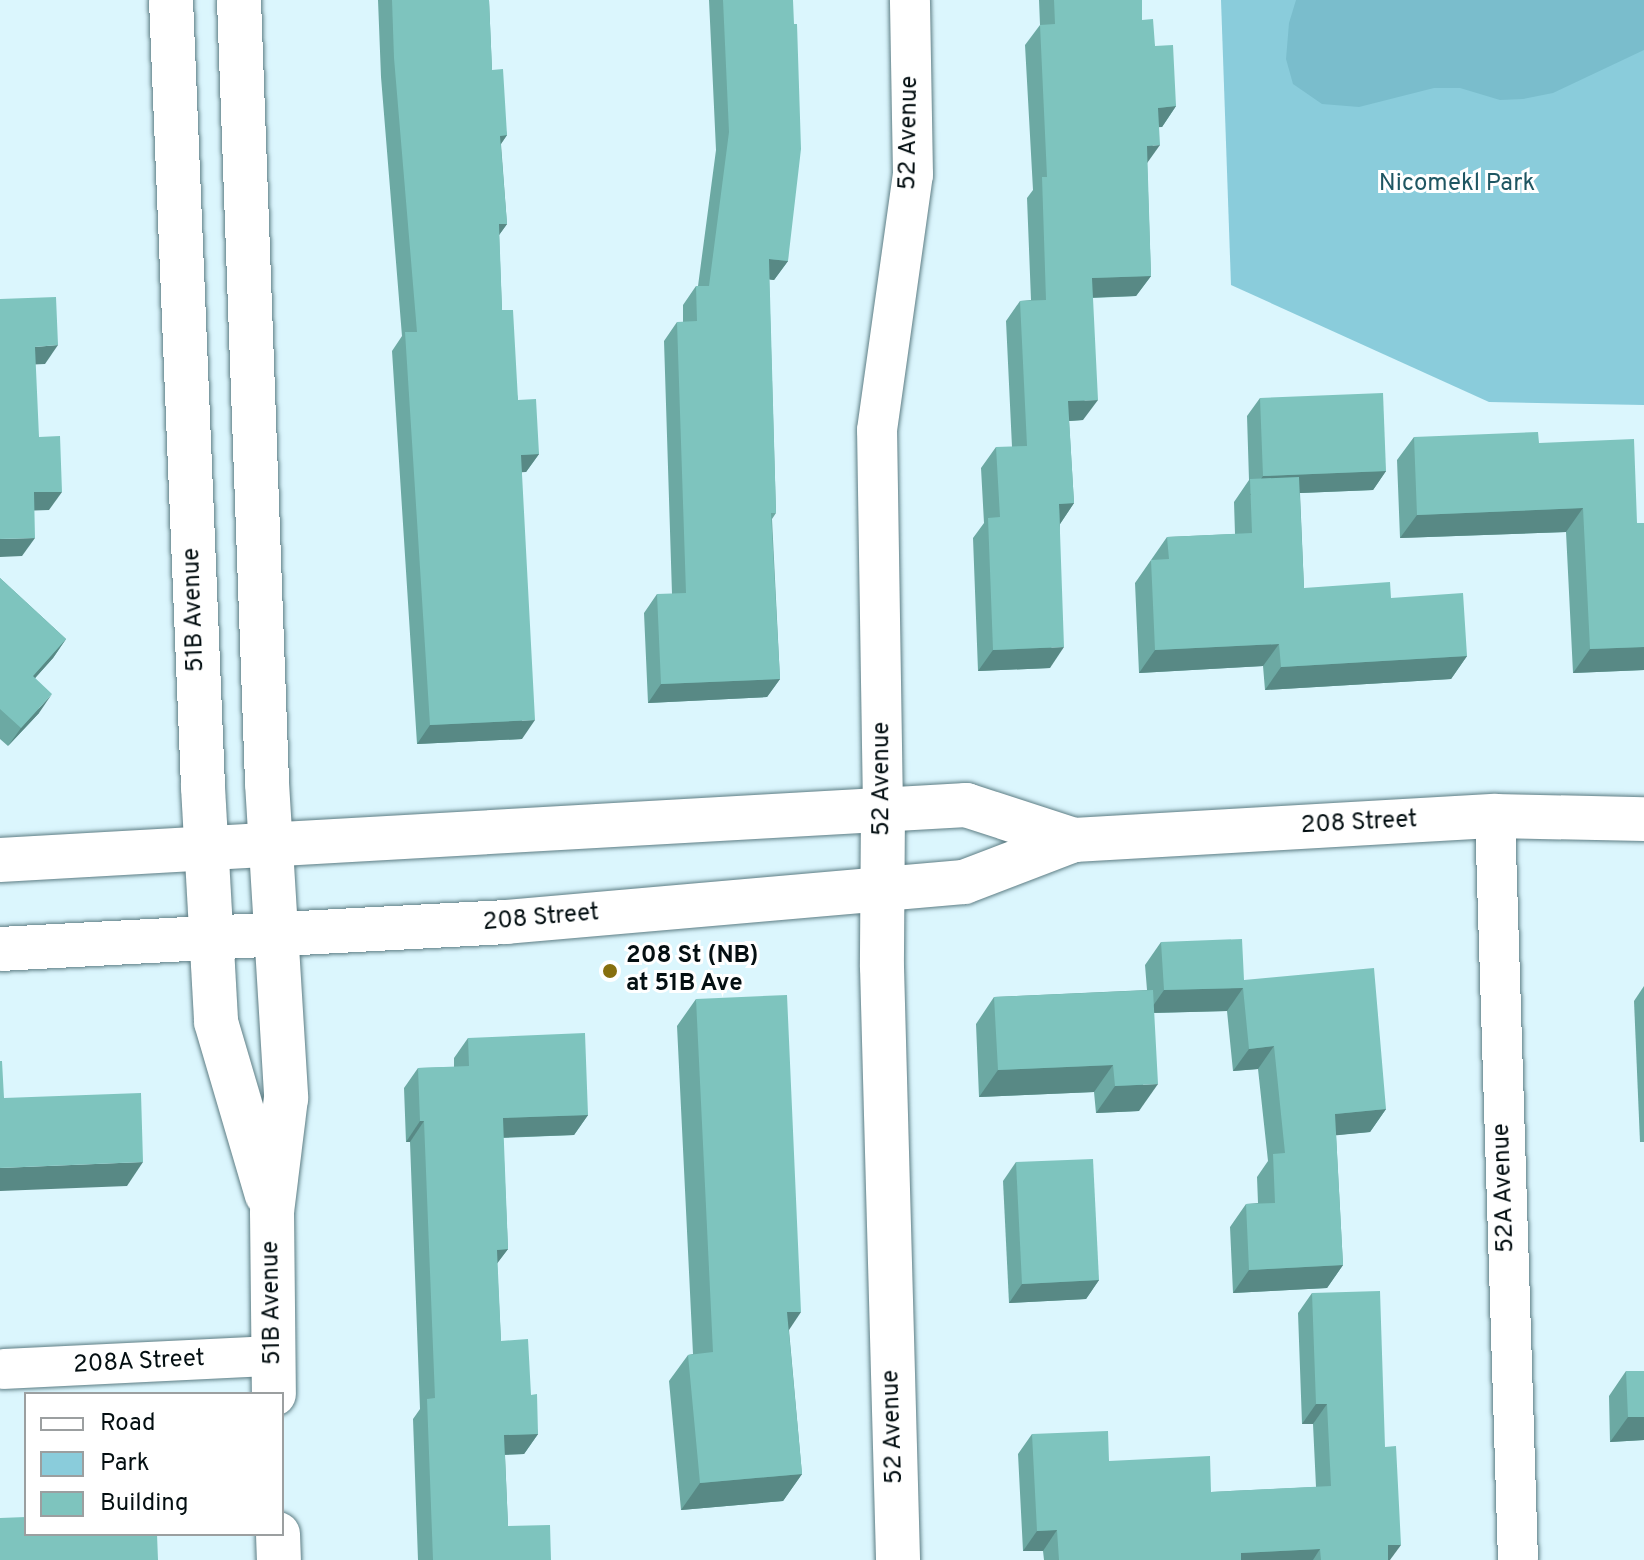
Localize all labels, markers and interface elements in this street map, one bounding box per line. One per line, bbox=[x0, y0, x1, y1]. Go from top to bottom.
street label: 52 Avenue bbox=[895, 75, 925, 191]
park label: Nicomekl Park bbox=[1379, 171, 1535, 199]
street label: 51B Avenue bbox=[178, 547, 212, 673]
street label: 52 Avenue bbox=[869, 721, 897, 837]
street label: 208 Street bbox=[1300, 807, 1418, 841]
street label: 208 Street bbox=[482, 900, 600, 938]
place label: 208 St (NB) at 51B Ave bbox=[626, 943, 759, 999]
marker: 208 St (NB) at 51B Ave bbox=[601, 962, 619, 980]
street label: 52A Avenue bbox=[1488, 1122, 1522, 1254]
street label: 51B Avenue bbox=[258, 1240, 288, 1366]
street label: 208A Street bbox=[72, 1345, 206, 1381]
street label: 52 Avenue bbox=[878, 1369, 910, 1485]
legend bbox=[24, 1392, 284, 1536]
text: Road bbox=[100, 1409, 156, 1439]
text: Park bbox=[100, 1449, 150, 1479]
text: Building bbox=[100, 1489, 189, 1519]

